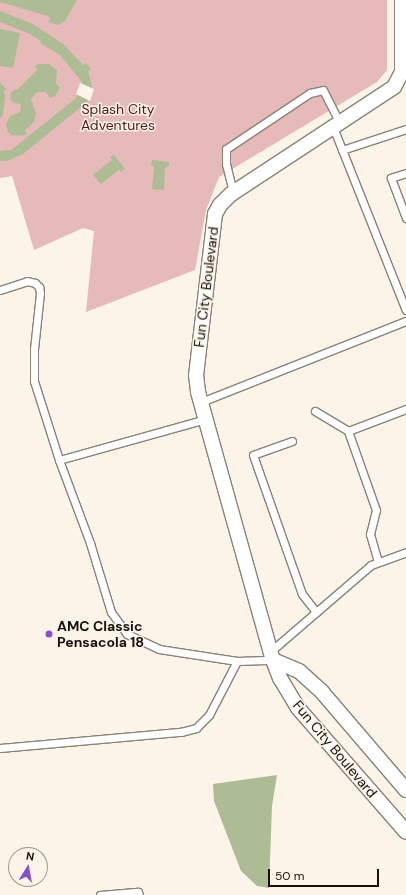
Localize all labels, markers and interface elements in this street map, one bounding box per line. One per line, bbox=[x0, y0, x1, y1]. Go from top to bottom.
park label: Splash City Adventures bbox=[81, 101, 155, 134]
street label: Fun City Boulevard bbox=[190, 226, 222, 348]
place label: AMC Classic Pensacola 18 bbox=[57, 618, 144, 650]
marker: AMC Classic Pensacola 18 bbox=[44, 629, 54, 639]
street label: Fun City Boulevard bbox=[289, 697, 381, 801]
north arrow bbox=[8, 847, 48, 887]
text: N bbox=[25, 849, 35, 864]
scale bar bbox=[270, 861, 381, 887]
text: 50 m bbox=[275, 868, 304, 884]

